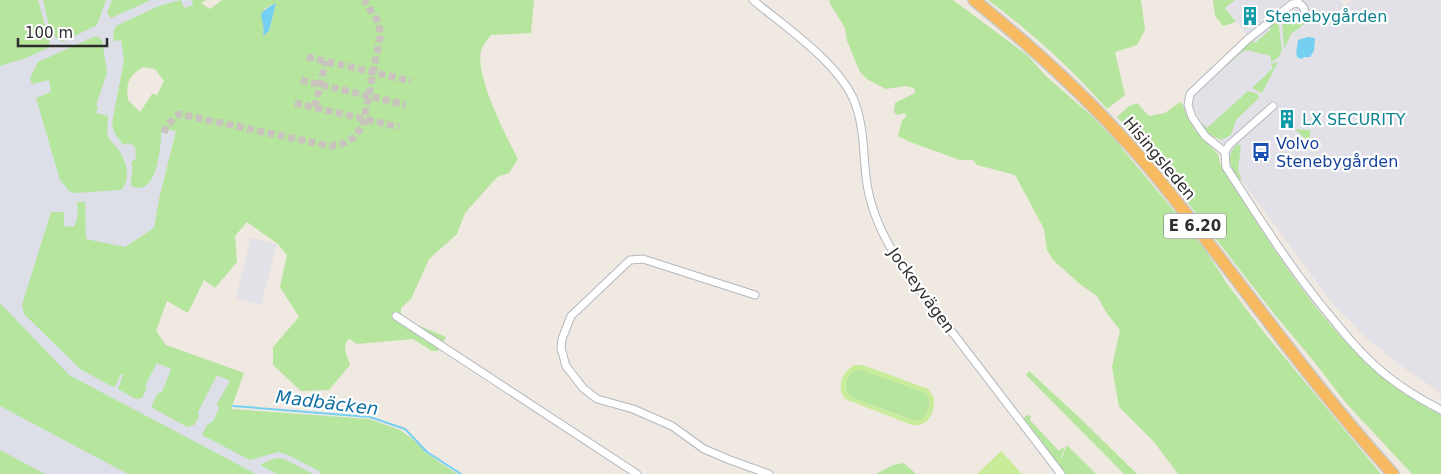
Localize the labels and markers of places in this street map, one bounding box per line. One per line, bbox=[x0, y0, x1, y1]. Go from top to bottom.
building icon: Stenebygården bbox=[1239, 5, 1261, 27]
place label: Stenebygården bbox=[1265, 7, 1387, 26]
building icon: LX SECURITY bbox=[1276, 108, 1298, 130]
place label: LX SECURITY bbox=[1302, 110, 1406, 129]
place label: Volvo Stenebygården bbox=[1276, 134, 1398, 171]
bus stop icon: Volvo Stenebygården bbox=[1250, 141, 1272, 163]

